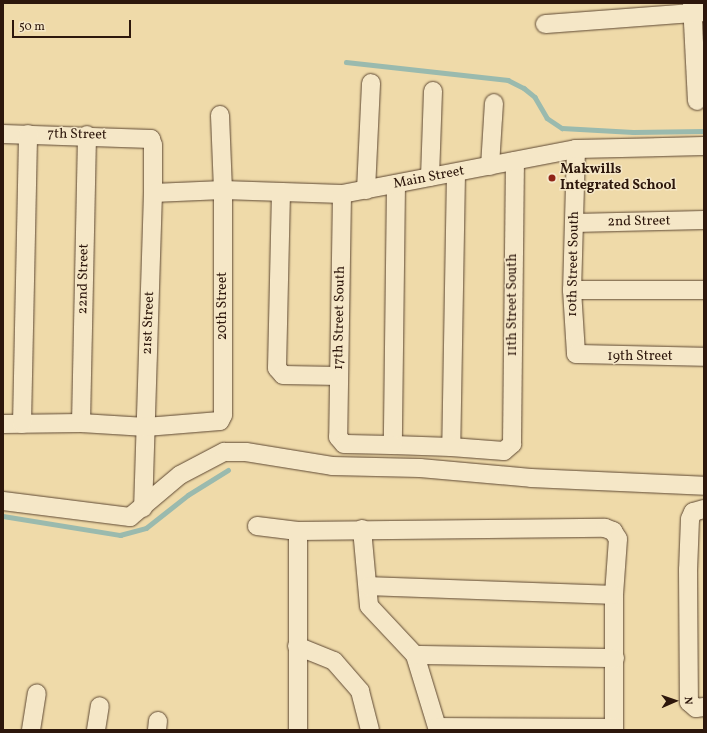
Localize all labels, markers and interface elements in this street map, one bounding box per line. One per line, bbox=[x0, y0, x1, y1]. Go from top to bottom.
scale bar bbox=[14, 12, 133, 38]
text: 50 m bbox=[19, 19, 45, 35]
street label: 7th Street bbox=[47, 126, 107, 144]
place label: Makwills Integrated School bbox=[560, 162, 676, 194]
street label: Main Street bbox=[392, 163, 466, 193]
marker: Makwills Integrated School bbox=[547, 173, 557, 183]
street label: 10th Street South bbox=[565, 211, 583, 317]
street label: 2nd Street bbox=[607, 213, 671, 231]
street label: 22nd Street bbox=[75, 243, 93, 315]
street label: 11th Street South bbox=[505, 254, 521, 356]
street label: 17th Street South bbox=[331, 266, 349, 370]
street label: 20th Street bbox=[215, 272, 231, 340]
street label: 21st Street bbox=[139, 291, 159, 355]
street label: 19th Street bbox=[607, 349, 673, 365]
north arrow bbox=[655, 681, 695, 721]
text: N bbox=[680, 696, 695, 705]

